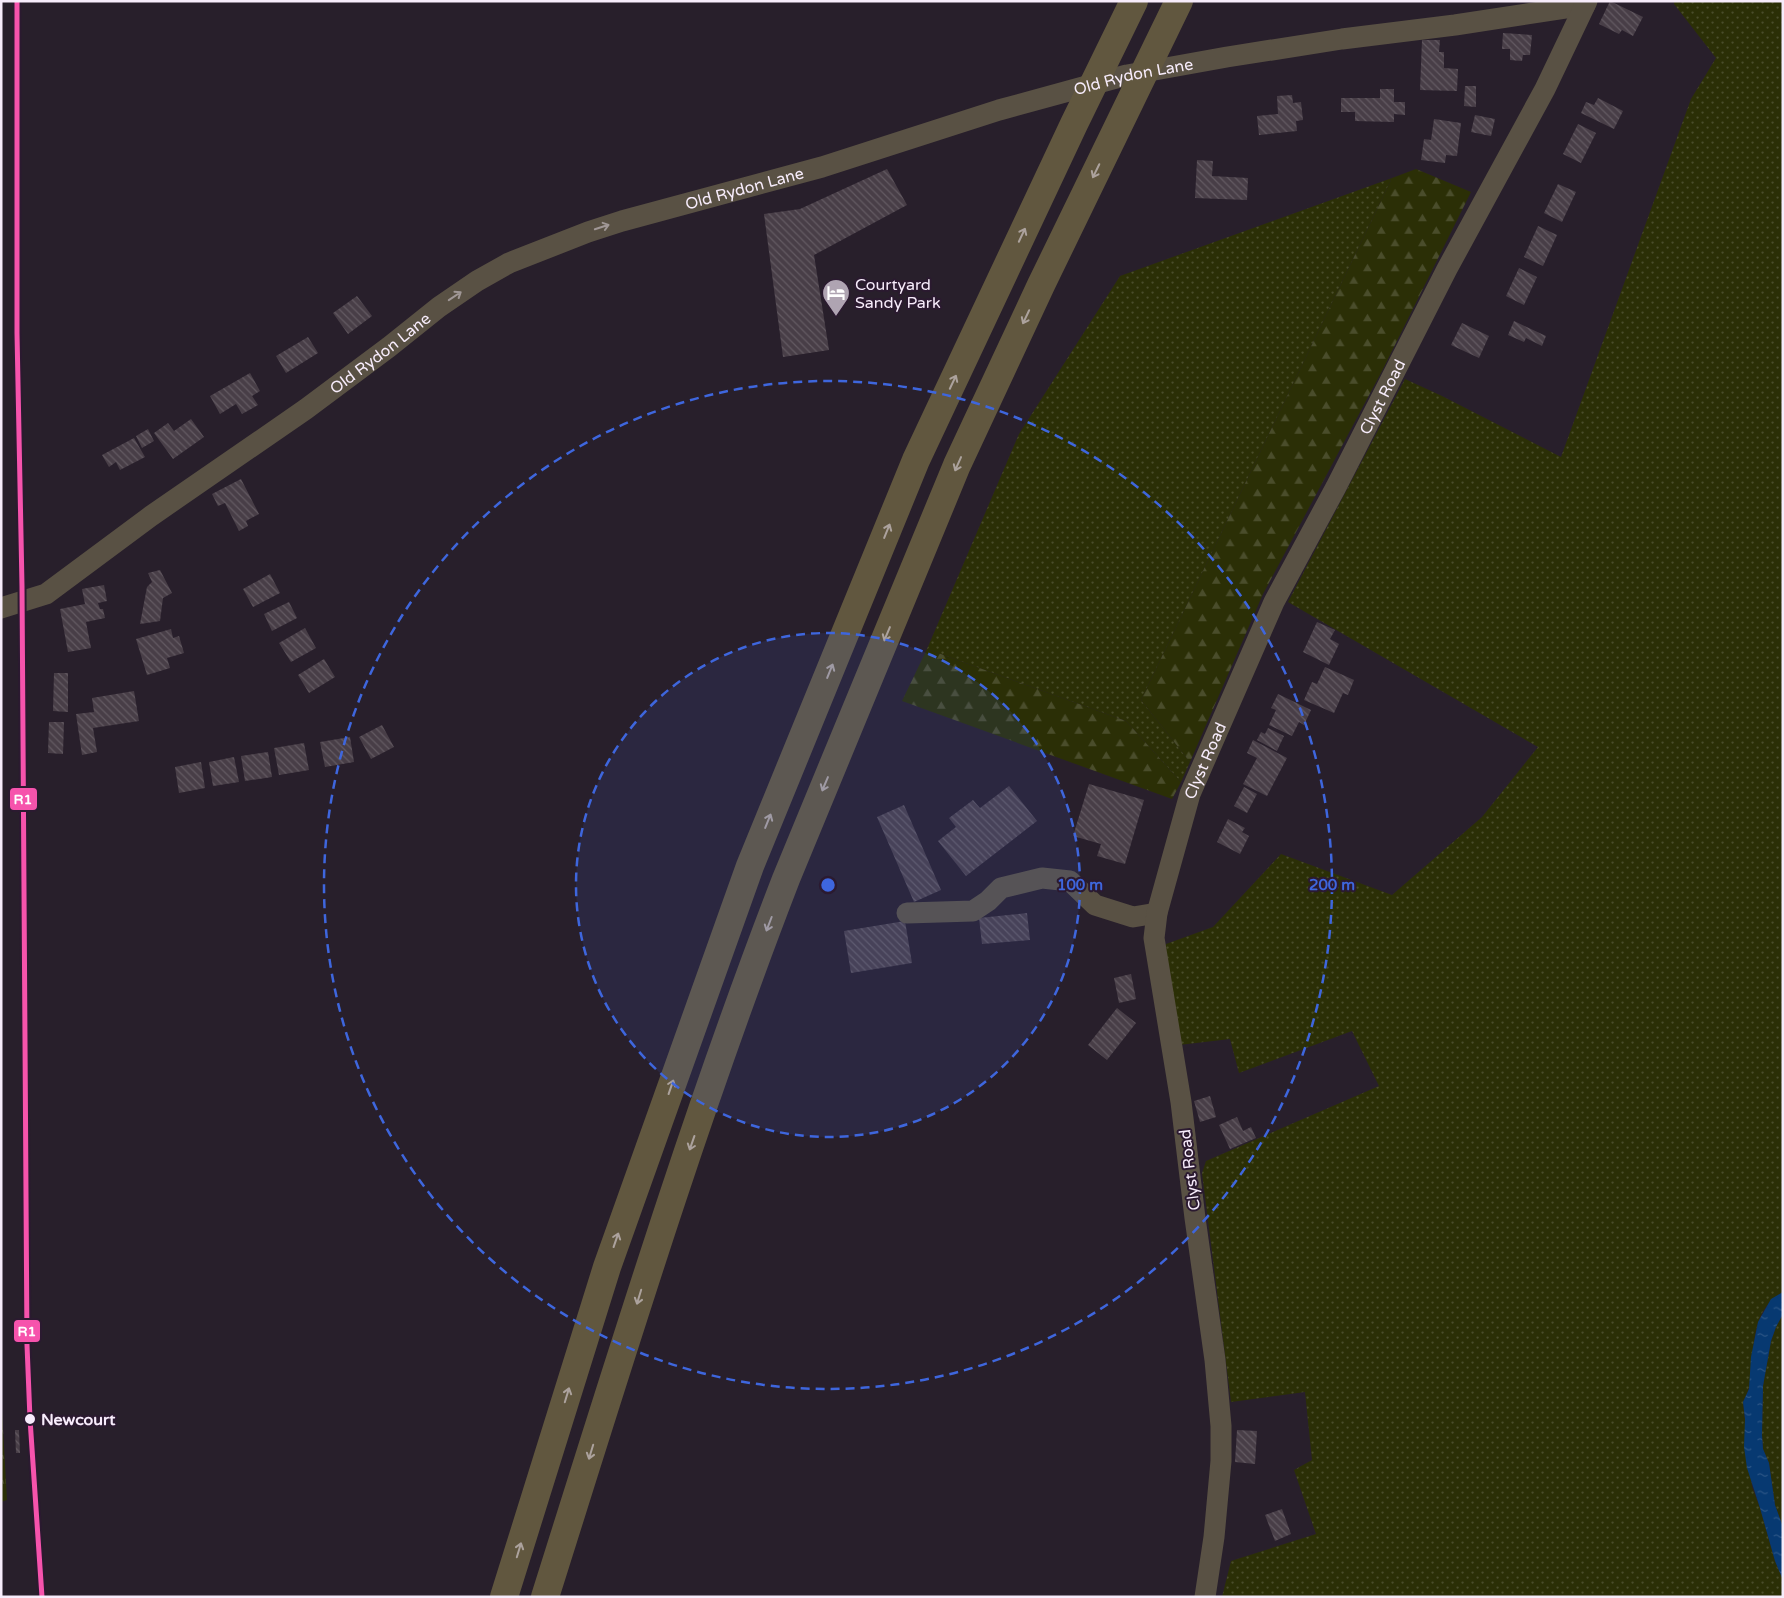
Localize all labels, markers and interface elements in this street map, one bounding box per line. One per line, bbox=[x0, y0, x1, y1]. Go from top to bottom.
street label: Old Rydon Lane bbox=[1072, 54, 1195, 100]
street label: Old Rydon Lane bbox=[683, 163, 806, 214]
one-way arrow bbox=[1091, 163, 1101, 178]
one-way arrow bbox=[594, 222, 610, 232]
one-way arrow bbox=[1017, 228, 1027, 243]
place label: Courtyard Sandy Park bbox=[855, 275, 941, 313]
hotel icon: Courtyard Sandy Park bbox=[821, 278, 851, 317]
one-way arrow bbox=[448, 291, 462, 301]
street label: Old Rydon Lane bbox=[326, 309, 435, 399]
one-way arrow bbox=[1021, 309, 1030, 324]
street label: Clyst Road bbox=[1355, 356, 1410, 438]
one-way arrow bbox=[948, 375, 958, 390]
one-way arrow bbox=[952, 457, 961, 472]
one-way arrow bbox=[883, 524, 892, 539]
one-way arrow bbox=[882, 626, 892, 641]
one-way arrow bbox=[826, 663, 835, 679]
street label: Clyst Road bbox=[1180, 719, 1231, 802]
one-way arrow bbox=[820, 776, 829, 791]
line badge: R1 bbox=[9, 787, 38, 811]
text: R1 bbox=[14, 791, 32, 808]
one-way arrow bbox=[764, 814, 773, 829]
centre of rings bbox=[819, 876, 837, 894]
text: 100 m bbox=[1057, 876, 1103, 894]
text: 200 m bbox=[1309, 876, 1355, 894]
one-way arrow bbox=[763, 916, 773, 931]
one-way arrow bbox=[667, 1080, 676, 1095]
street label: Clyst Road bbox=[1175, 1128, 1205, 1212]
one-way arrow bbox=[687, 1135, 696, 1151]
one-way arrow bbox=[612, 1233, 621, 1248]
one-way arrow bbox=[634, 1289, 644, 1305]
line badge: R1 bbox=[13, 1319, 41, 1343]
text: R1 bbox=[18, 1323, 36, 1340]
one-way arrow bbox=[563, 1387, 573, 1403]
place label: Newcourt bbox=[41, 1410, 116, 1430]
marker: Newcourt bbox=[23, 1412, 37, 1426]
one-way arrow bbox=[585, 1444, 595, 1460]
one-way arrow bbox=[515, 1543, 524, 1559]

